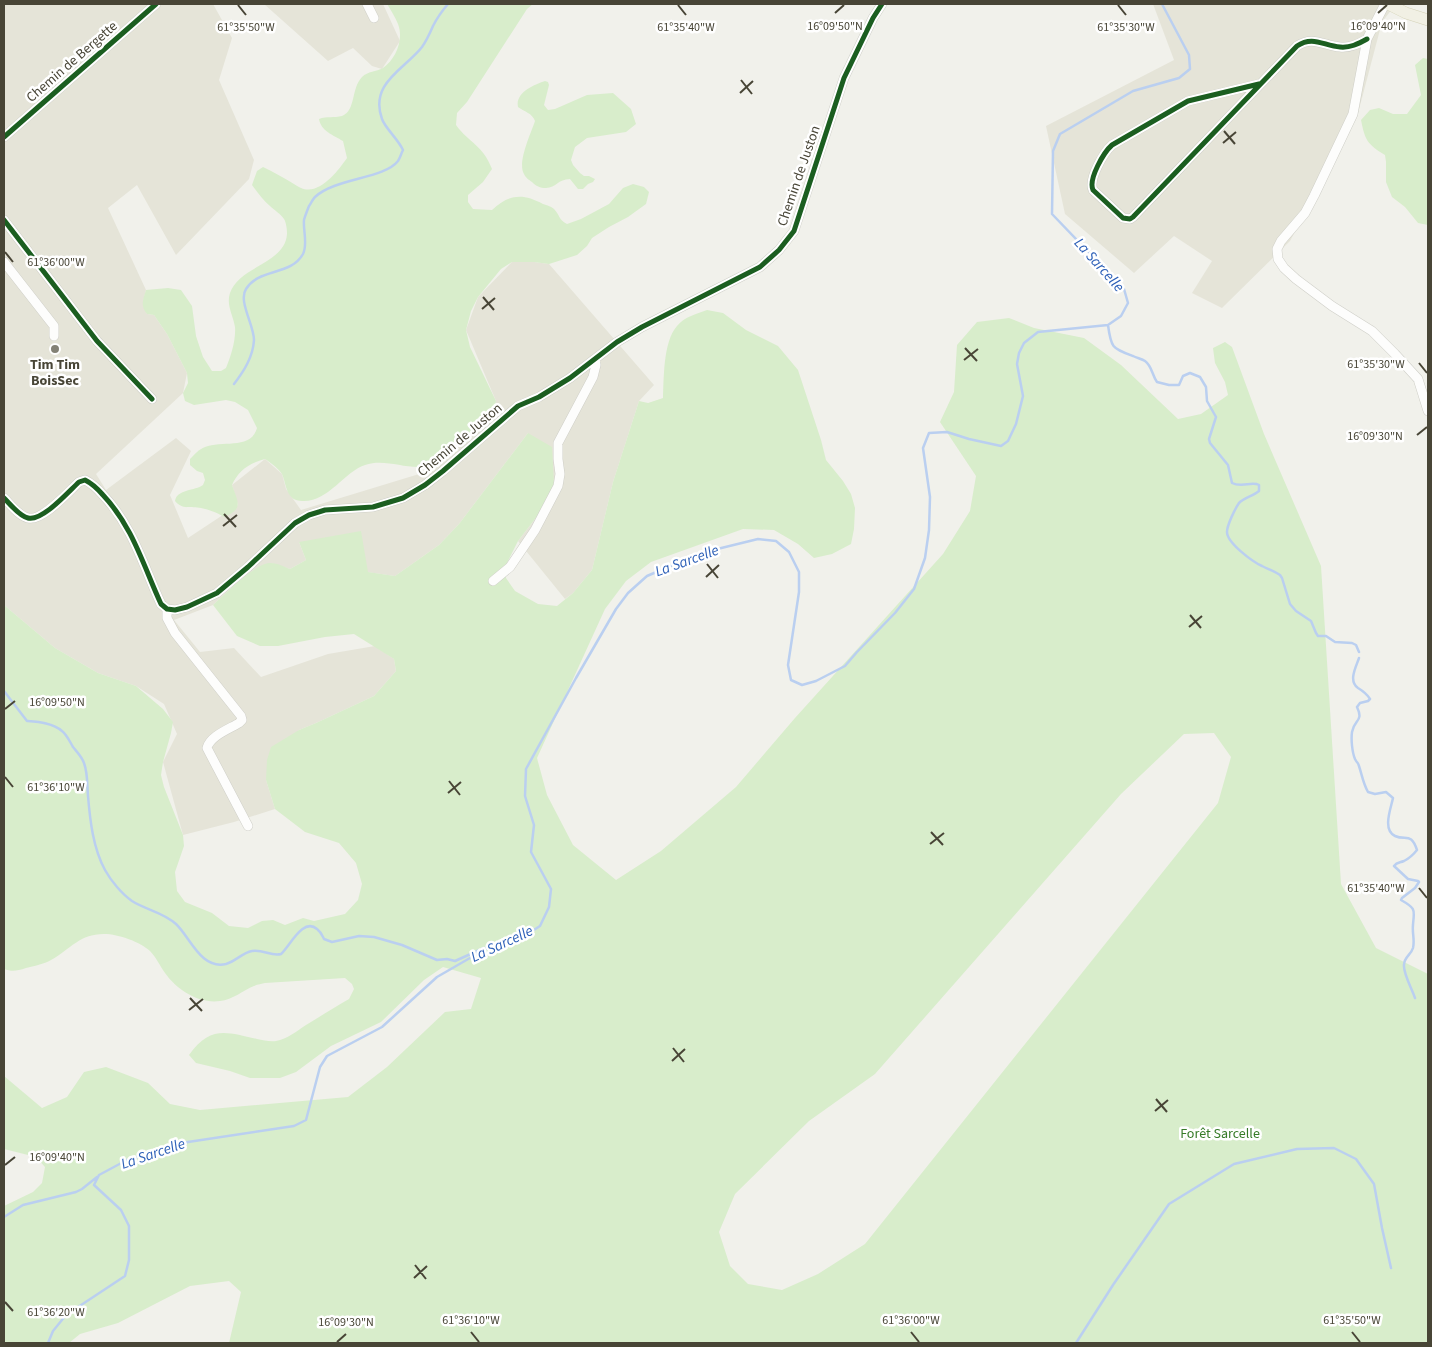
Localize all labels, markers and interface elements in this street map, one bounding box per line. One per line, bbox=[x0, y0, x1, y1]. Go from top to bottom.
street label: Chemin de Bergette bbox=[22, 17, 122, 107]
text: 16°09'50"N bbox=[807, 18, 863, 35]
text: 16°09'40"N bbox=[1350, 18, 1406, 35]
text: 61°35'50"W bbox=[217, 19, 275, 36]
text: 61°35'40"W bbox=[657, 19, 715, 36]
text: 61°35'30"W bbox=[1097, 19, 1155, 36]
street label: Chemin de Juston bbox=[772, 123, 826, 229]
water label: La Sarcelle bbox=[1069, 233, 1129, 297]
text: 61°36'00"W bbox=[27, 254, 85, 271]
marker: Tim Tim BoisSec bbox=[49, 343, 61, 355]
place label: Tim Tim BoisSec bbox=[30, 355, 80, 391]
text: 61°35'30"W bbox=[1347, 356, 1405, 373]
street label: Chemin de Juston bbox=[413, 399, 507, 481]
text: 16°09'30"N bbox=[1347, 428, 1403, 445]
water label: La Sarcelle bbox=[652, 540, 722, 582]
text: 16°09'50"N bbox=[29, 694, 85, 711]
text: 61°36'10"W bbox=[27, 779, 85, 796]
text: 61°35'40"W bbox=[1347, 880, 1405, 897]
water label: La Sarcelle bbox=[467, 920, 537, 968]
park label: Forêt Sarcelle bbox=[1180, 1124, 1260, 1144]
water label: La Sarcelle bbox=[118, 1133, 188, 1175]
text: 16°09'40"N bbox=[29, 1149, 85, 1166]
text: 61°36'20"W bbox=[27, 1304, 85, 1321]
text: 61°36'10"W bbox=[442, 1312, 500, 1329]
text: 61°36'00"W bbox=[882, 1312, 940, 1329]
text: 61°35'50"W bbox=[1323, 1312, 1381, 1329]
text: 16°09'30"N bbox=[318, 1314, 374, 1331]

